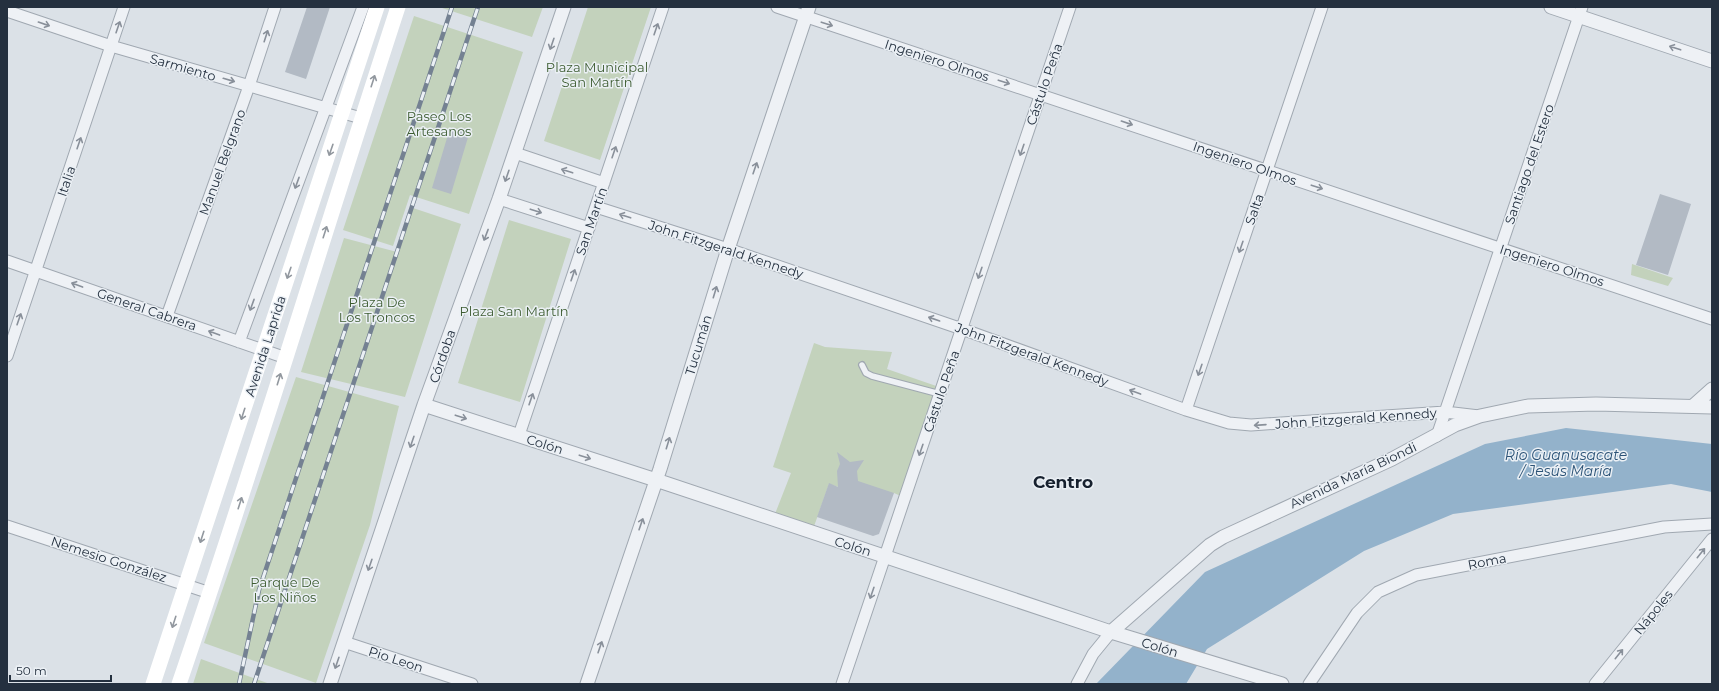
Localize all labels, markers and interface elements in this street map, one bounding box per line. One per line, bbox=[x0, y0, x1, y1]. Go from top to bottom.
one-way arrow bbox=[821, 20, 833, 28]
one-way arrow bbox=[37, 21, 50, 28]
one-way arrow bbox=[114, 21, 122, 33]
one-way arrow bbox=[652, 23, 660, 35]
one-way arrow bbox=[262, 30, 270, 42]
street label: Ingeniero Olmos bbox=[883, 36, 991, 84]
one-way arrow bbox=[547, 37, 555, 49]
street label: Cástulo Peña bbox=[1022, 41, 1066, 127]
one-way arrow bbox=[1669, 44, 1682, 51]
street label: Sarmiento bbox=[148, 50, 218, 84]
park label: Plaza Municipal San Martín bbox=[546, 59, 648, 90]
one-way arrow bbox=[370, 76, 378, 88]
one-way arrow bbox=[222, 77, 235, 84]
one-way arrow bbox=[998, 78, 1010, 86]
street label: Santiago del Estero bbox=[1501, 102, 1557, 226]
street label: Manuel Belgrano bbox=[195, 107, 249, 217]
park label: Paseo Los Artesanos bbox=[407, 108, 471, 139]
one-way arrow bbox=[1121, 120, 1134, 127]
one-way arrow bbox=[75, 137, 83, 149]
street label: Ingeniero Olmos bbox=[1191, 138, 1299, 188]
one-way arrow bbox=[327, 143, 334, 156]
one-way arrow bbox=[1018, 143, 1025, 156]
one-way arrow bbox=[611, 146, 618, 159]
one-way arrow bbox=[752, 162, 759, 175]
street label: Italia bbox=[53, 164, 79, 198]
one-way arrow bbox=[561, 166, 573, 174]
one-way arrow bbox=[503, 169, 510, 182]
one-way arrow bbox=[292, 177, 300, 189]
one-way arrow bbox=[1310, 184, 1323, 191]
street label: San Martín bbox=[572, 185, 610, 257]
street label: Salta bbox=[1241, 191, 1267, 227]
one-way arrow bbox=[530, 208, 543, 215]
one-way arrow bbox=[618, 212, 631, 219]
street label: John Fitzgerald Kennedy bbox=[646, 216, 806, 282]
one-way arrow bbox=[322, 226, 329, 239]
one-way arrow bbox=[481, 229, 489, 241]
one-way arrow bbox=[1237, 240, 1244, 253]
street label: Ingeniero Olmos bbox=[1498, 241, 1606, 289]
one-way arrow bbox=[285, 267, 293, 279]
one-way arrow bbox=[976, 267, 983, 280]
one-way arrow bbox=[569, 270, 577, 282]
one-way arrow bbox=[71, 281, 83, 289]
street label: General Cabrera bbox=[95, 284, 199, 334]
one-way arrow bbox=[712, 285, 719, 298]
street label: Avenida Laprida bbox=[241, 294, 289, 398]
park label: Plaza De Los Troncos bbox=[339, 294, 415, 325]
one-way arrow bbox=[247, 299, 255, 311]
park label: Plaza San Martín bbox=[459, 303, 569, 319]
one-way arrow bbox=[16, 313, 24, 325]
street label: Tucumán bbox=[681, 313, 715, 377]
one-way arrow bbox=[927, 315, 940, 322]
street label: John Fitzgerald Kennedy bbox=[952, 318, 1112, 390]
street label: Córdoba bbox=[425, 327, 459, 385]
one-way arrow bbox=[208, 328, 220, 336]
street label: Cástulo Peña bbox=[919, 348, 963, 434]
one-way arrow bbox=[1195, 364, 1203, 376]
one-way arrow bbox=[276, 373, 283, 386]
one-way arrow bbox=[1130, 387, 1142, 395]
one-way arrow bbox=[528, 392, 535, 405]
street label: John Fitzgerald Kennedy bbox=[1274, 404, 1438, 432]
one-way arrow bbox=[239, 407, 246, 420]
one-way arrow bbox=[455, 414, 468, 421]
one-way arrow bbox=[1254, 421, 1267, 428]
street label: Colón bbox=[525, 431, 565, 457]
one-way arrow bbox=[408, 436, 415, 449]
one-way arrow bbox=[665, 436, 672, 449]
street label: Avenida María Biondi bbox=[1287, 439, 1419, 511]
one-way arrow bbox=[917, 443, 924, 456]
water label: Río Guanusacate / Jesús María bbox=[1505, 446, 1627, 480]
one-way arrow bbox=[578, 454, 591, 461]
district label: Centro bbox=[1033, 472, 1093, 492]
one-way arrow bbox=[236, 497, 244, 509]
one-way arrow bbox=[638, 518, 646, 530]
one-way arrow bbox=[198, 531, 205, 544]
street label: Nemesio González bbox=[49, 533, 169, 585]
street label: Colón bbox=[833, 533, 873, 559]
one-way arrow bbox=[1697, 547, 1706, 558]
street label: Roma bbox=[1466, 549, 1508, 573]
one-way arrow bbox=[366, 559, 373, 572]
park label: Parque De Los Niños bbox=[250, 574, 320, 605]
street label: Nápoles bbox=[1630, 586, 1676, 638]
one-way arrow bbox=[868, 587, 876, 599]
one-way arrow bbox=[170, 616, 177, 629]
street label: Colón bbox=[1140, 634, 1180, 660]
one-way arrow bbox=[597, 641, 604, 654]
street label: Pio Leon bbox=[367, 643, 425, 675]
one-way arrow bbox=[1615, 648, 1624, 659]
one-way arrow bbox=[333, 656, 340, 669]
scale bar bbox=[10, 657, 111, 683]
text: 50 m bbox=[16, 663, 47, 678]

